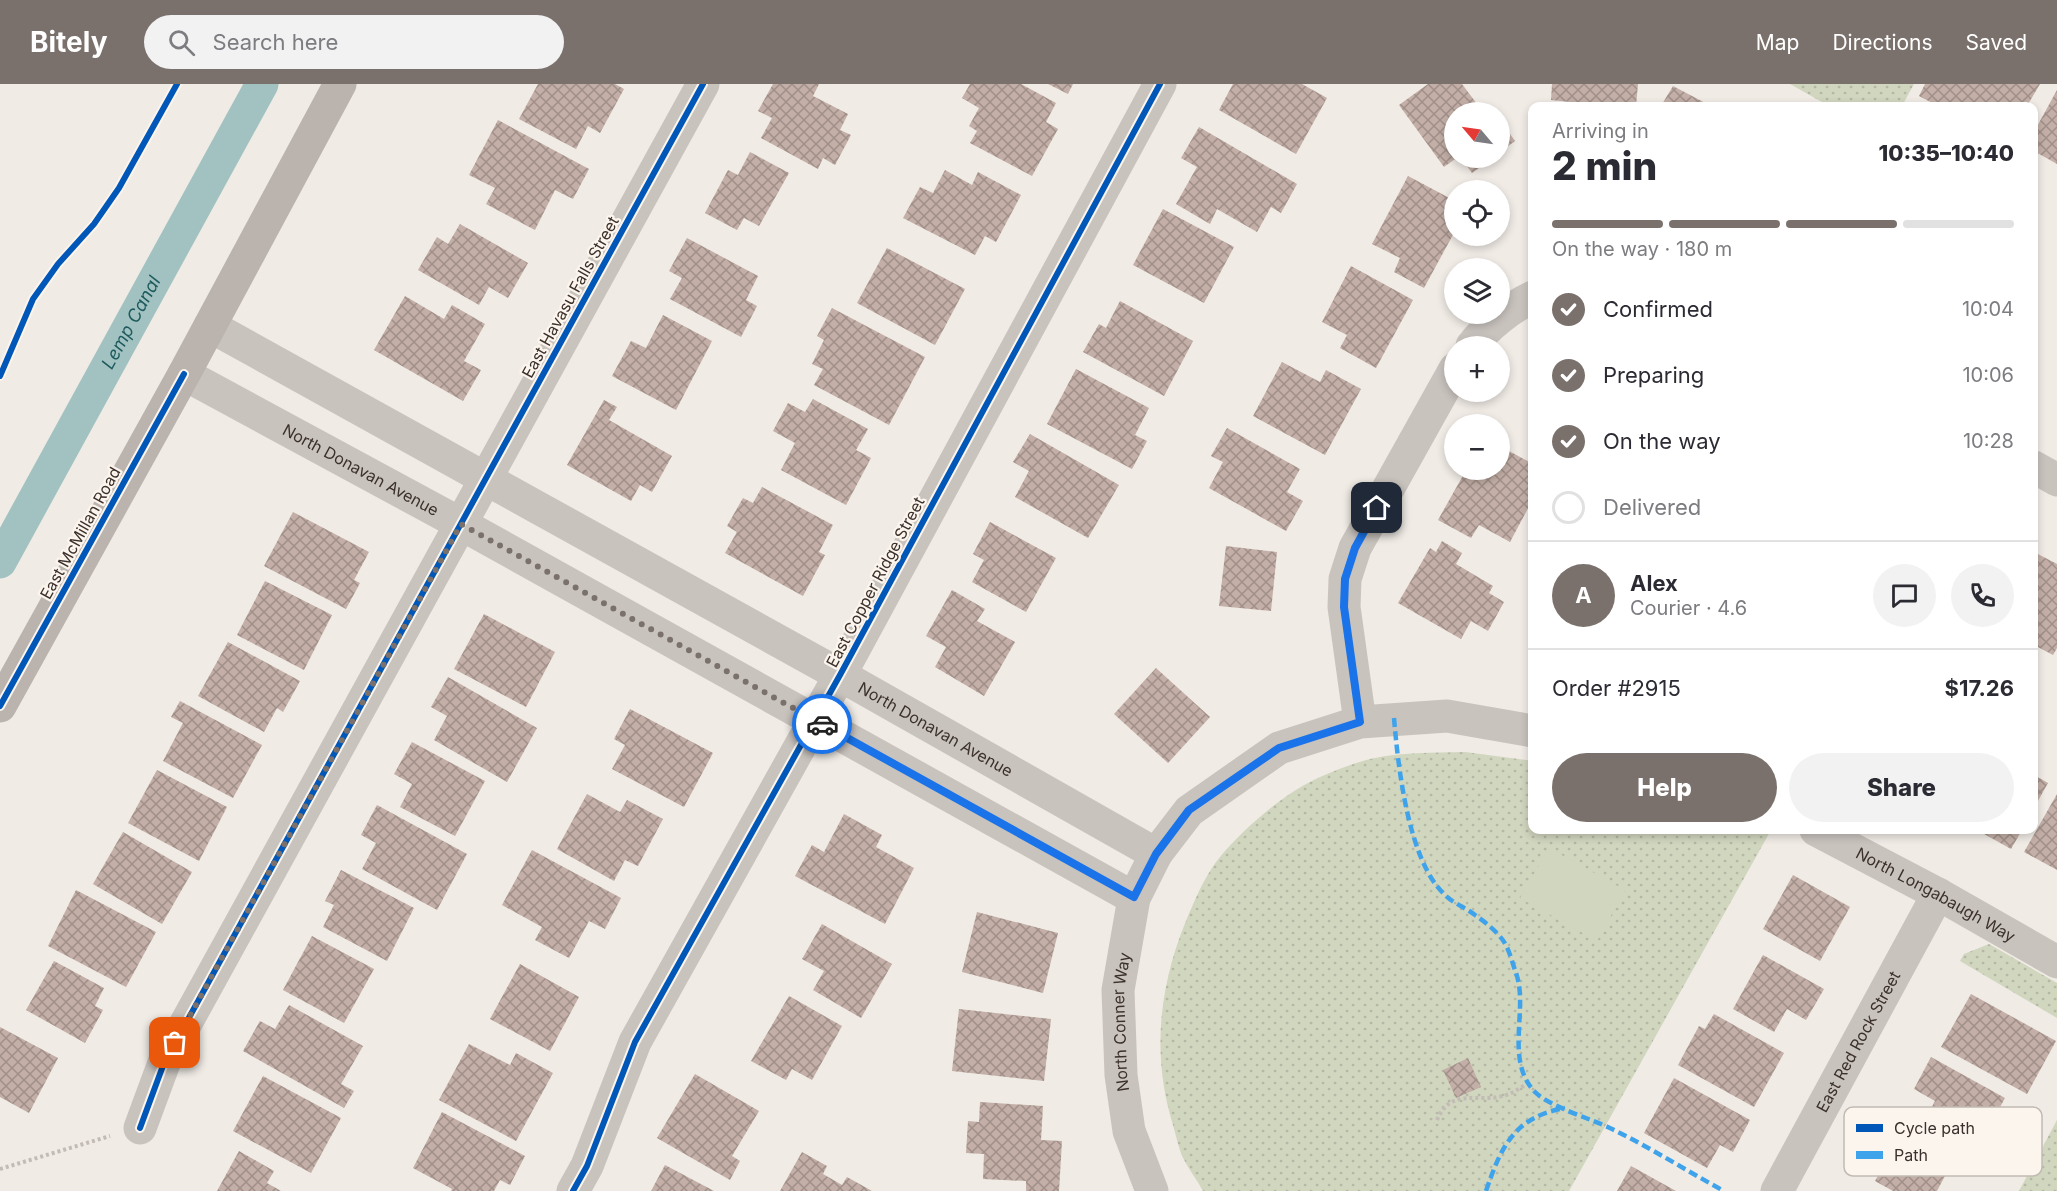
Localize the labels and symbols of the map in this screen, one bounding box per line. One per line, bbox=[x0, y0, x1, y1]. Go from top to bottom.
north arrow bbox=[1444, 102, 1510, 168]
street label: East Havasu Falls Street bbox=[517, 213, 623, 381]
water label: Lemp Canal bbox=[97, 272, 165, 372]
street label: North Donavan Avenue bbox=[279, 419, 442, 520]
street label: East McMillan Road bbox=[35, 463, 125, 603]
pin bbox=[1351, 482, 1402, 533]
street label: East Copper Ridge Street bbox=[822, 493, 928, 671]
street label: North Donavan Avenue bbox=[855, 677, 1016, 781]
courier bbox=[792, 694, 852, 754]
street label: North Longabaugh Way bbox=[1853, 843, 2019, 946]
street label: North Conner Way bbox=[1108, 951, 1134, 1093]
street label: East Red Rock Street bbox=[1812, 967, 1904, 1116]
pin bbox=[149, 1017, 200, 1068]
legend bbox=[1844, 1107, 2042, 1176]
text: Cycle path bbox=[1894, 1118, 1975, 1138]
text: Path bbox=[1894, 1145, 1928, 1165]

